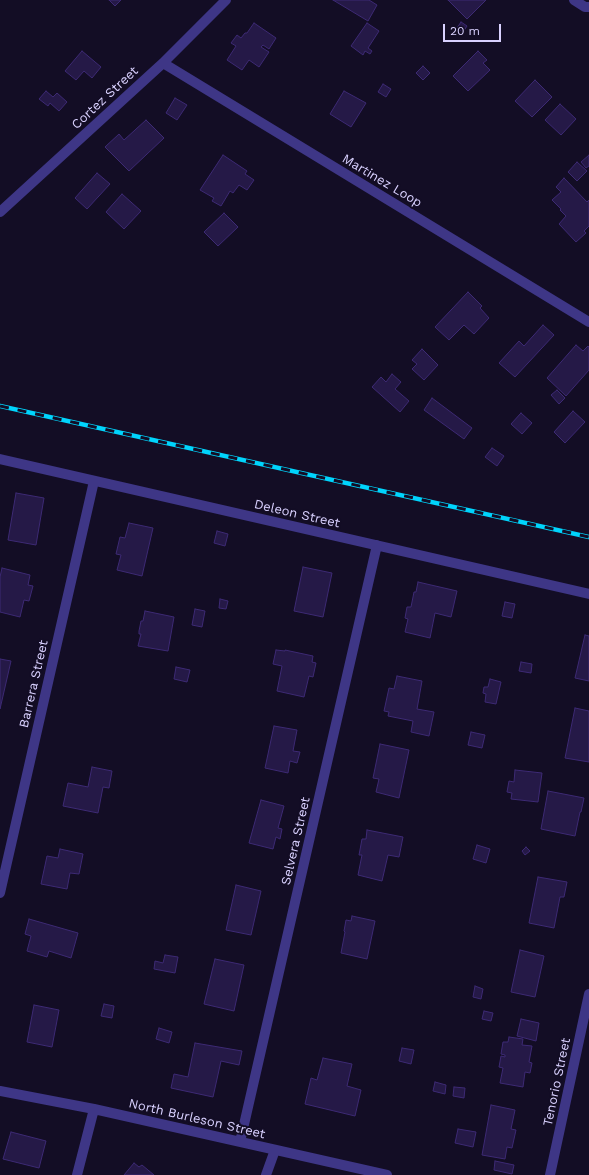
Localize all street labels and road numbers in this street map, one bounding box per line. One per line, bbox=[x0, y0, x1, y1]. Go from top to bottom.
street label: Cortez Street bbox=[69, 63, 141, 133]
street label: Martinez Loop bbox=[339, 151, 425, 211]
street label: Deleon Street bbox=[252, 497, 342, 531]
street label: Barrera Street bbox=[16, 639, 52, 729]
street label: Selvera Street bbox=[278, 795, 314, 887]
street label: Tenorio Street bbox=[540, 1036, 574, 1128]
street label: North Burleson Street bbox=[127, 1096, 267, 1142]

